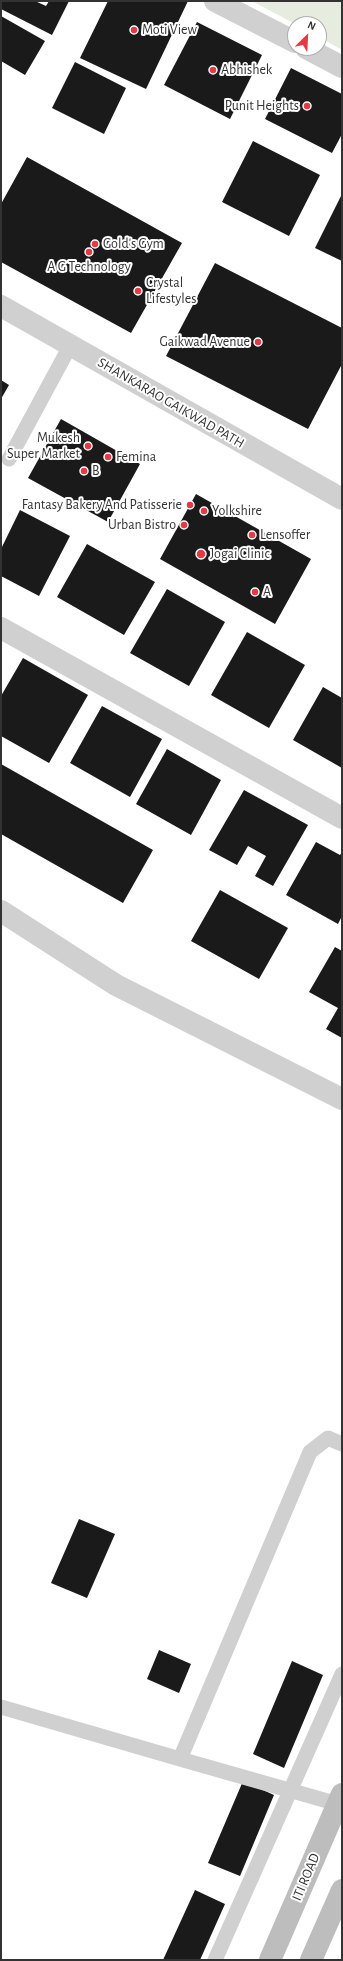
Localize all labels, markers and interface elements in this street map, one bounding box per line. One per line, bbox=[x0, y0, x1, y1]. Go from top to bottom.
north arrow bbox=[287, 16, 327, 56]
text: N bbox=[306, 19, 317, 32]
place label: Moti View bbox=[142, 22, 197, 38]
marker: Moti View bbox=[129, 25, 139, 35]
place label: Abhishek bbox=[221, 62, 272, 78]
marker: Abhishek bbox=[208, 65, 218, 75]
place label: Punit Heights bbox=[225, 98, 299, 114]
marker: Punit Heights bbox=[302, 101, 312, 111]
place label: Gold's Gym bbox=[103, 236, 164, 252]
marker: Gold's Gym bbox=[90, 239, 100, 249]
marker: A G Technology bbox=[84, 247, 94, 257]
place label: A G Technology bbox=[47, 259, 131, 275]
place label: Crystal Lifestyles bbox=[146, 275, 196, 308]
marker: Crystal Lifestyles bbox=[133, 286, 143, 296]
place label: Gaikwad Avenue bbox=[159, 334, 250, 350]
marker: Gaikwad Avenue bbox=[253, 337, 263, 347]
street label: SHANKARAO GAIKWAD PATH bbox=[95, 354, 247, 452]
place label: Mukesh Super Market bbox=[7, 430, 80, 462]
marker: Mukesh Super Market bbox=[83, 441, 93, 451]
place label: Femina bbox=[116, 449, 156, 465]
marker: Femina bbox=[103, 452, 113, 462]
place label: B bbox=[92, 463, 100, 479]
marker: B bbox=[79, 466, 89, 476]
place label: Fantasy Bakery And Patisserie bbox=[22, 497, 182, 513]
marker: Fantasy Bakery And Patisserie bbox=[185, 500, 195, 510]
place label: Yolkshire bbox=[212, 503, 262, 519]
marker: Yolkshire bbox=[199, 506, 209, 516]
place label: Urban Bistro bbox=[108, 517, 176, 533]
marker: Urban Bistro bbox=[179, 520, 189, 530]
place label: Lensoffer bbox=[260, 527, 310, 543]
marker: Lensoffer bbox=[247, 530, 257, 540]
place label: Jogai Clinic bbox=[210, 546, 270, 562]
marker: Jogai Clinic bbox=[195, 548, 207, 560]
place label: A bbox=[263, 584, 271, 600]
marker: A bbox=[250, 587, 260, 597]
street label: ITI ROAD bbox=[289, 1851, 323, 1903]

